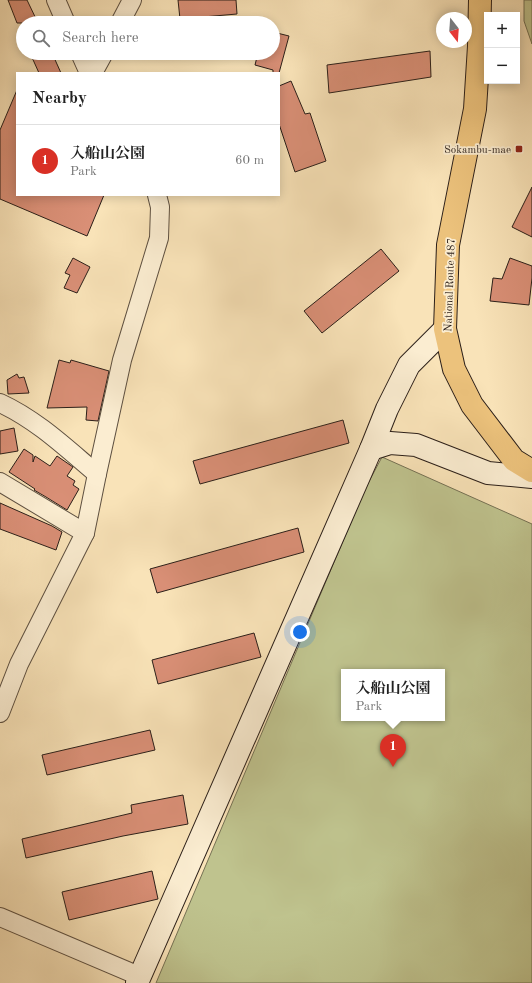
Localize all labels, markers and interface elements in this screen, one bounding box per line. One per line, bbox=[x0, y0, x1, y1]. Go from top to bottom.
north arrow bbox=[436, 12, 472, 48]
map controls bbox=[484, 12, 520, 84]
button: + bbox=[484, 12, 520, 48]
search box bbox=[16, 16, 280, 60]
icon: search bbox=[30, 27, 52, 49]
text: Search here bbox=[62, 31, 139, 46]
button: − bbox=[484, 48, 520, 84]
text: Nearby bbox=[32, 90, 87, 107]
marker: Sokambu-mae bbox=[514, 144, 524, 154]
place label: Sokambu-mae bbox=[444, 145, 511, 156]
text: 入船山公園 bbox=[70, 147, 145, 162]
text: 1 bbox=[41, 154, 49, 167]
text: 60 m bbox=[235, 154, 264, 167]
text: Park bbox=[70, 165, 97, 178]
street label: National Route 487 bbox=[443, 238, 458, 332]
your location bbox=[290, 622, 310, 642]
popup bbox=[341, 669, 445, 721]
text: 入船山公園 bbox=[355, 682, 431, 697]
text: Park bbox=[355, 700, 382, 713]
pin: 1 bbox=[380, 734, 406, 767]

